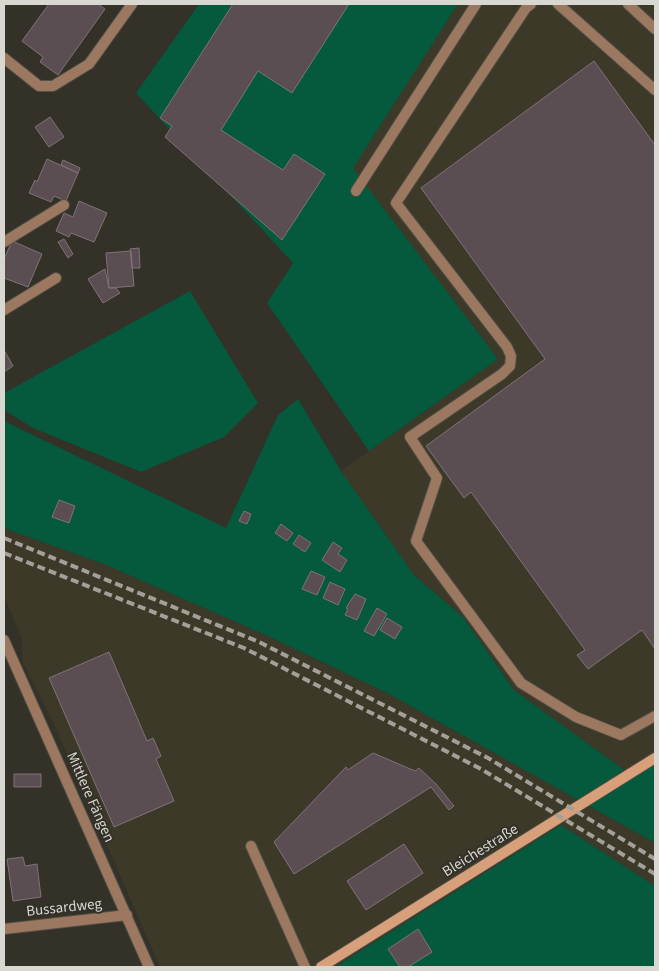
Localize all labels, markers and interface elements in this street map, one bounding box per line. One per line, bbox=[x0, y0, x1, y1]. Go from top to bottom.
street label: Mittlere Fängen bbox=[61, 749, 120, 846]
street label: Bleichestraße bbox=[438, 819, 522, 882]
street label: Bussardweg bbox=[25, 893, 103, 922]

